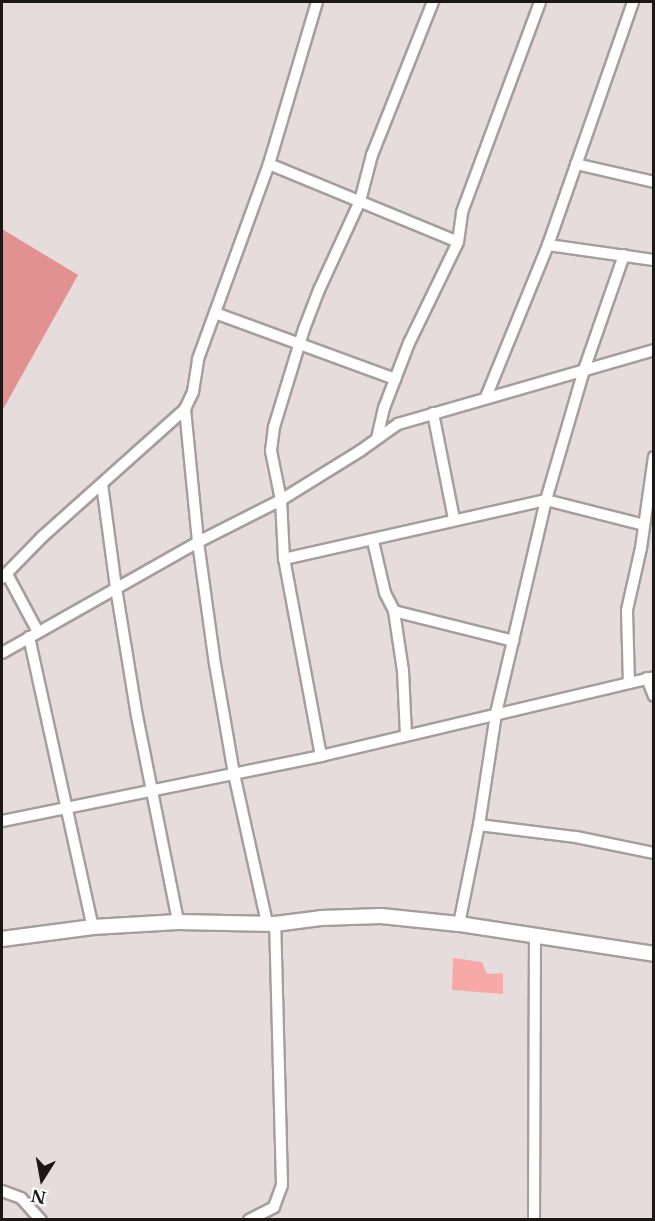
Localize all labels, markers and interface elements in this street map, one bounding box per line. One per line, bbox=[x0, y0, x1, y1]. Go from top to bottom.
north arrow bbox=[12, 1149, 72, 1209]
text: N bbox=[29, 1185, 48, 1208]

